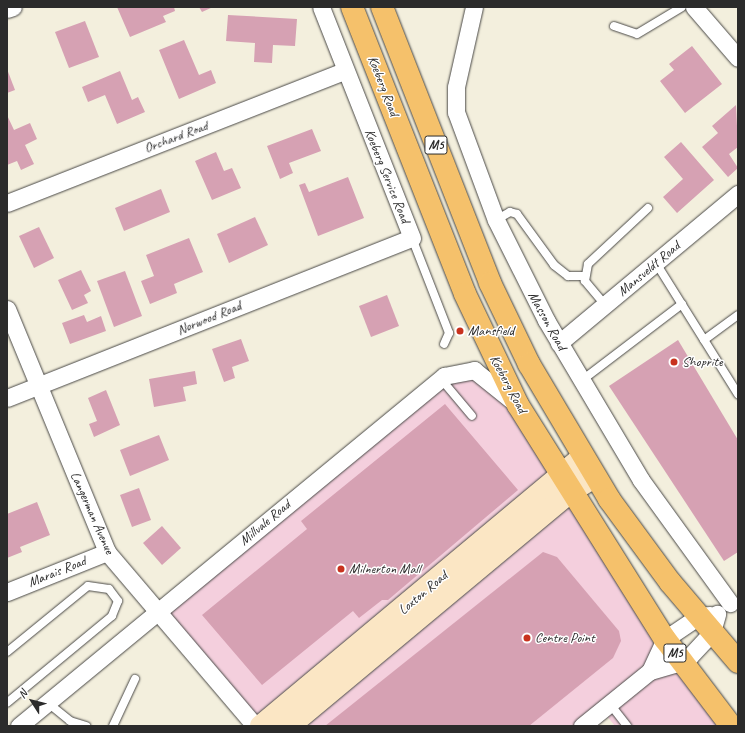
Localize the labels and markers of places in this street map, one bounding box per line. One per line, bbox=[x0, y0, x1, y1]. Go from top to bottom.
place label: Mansfield bbox=[468, 323, 514, 339]
marker: Mansfield bbox=[455, 326, 465, 336]
place label: Shoprite bbox=[682, 354, 723, 370]
marker: Shoprite bbox=[669, 357, 679, 367]
place label: Milnerton Mall bbox=[349, 561, 420, 577]
marker: Milnerton Mall bbox=[336, 564, 346, 574]
place label: Centre Point bbox=[535, 630, 595, 646]
marker: Centre Point bbox=[522, 633, 532, 643]

